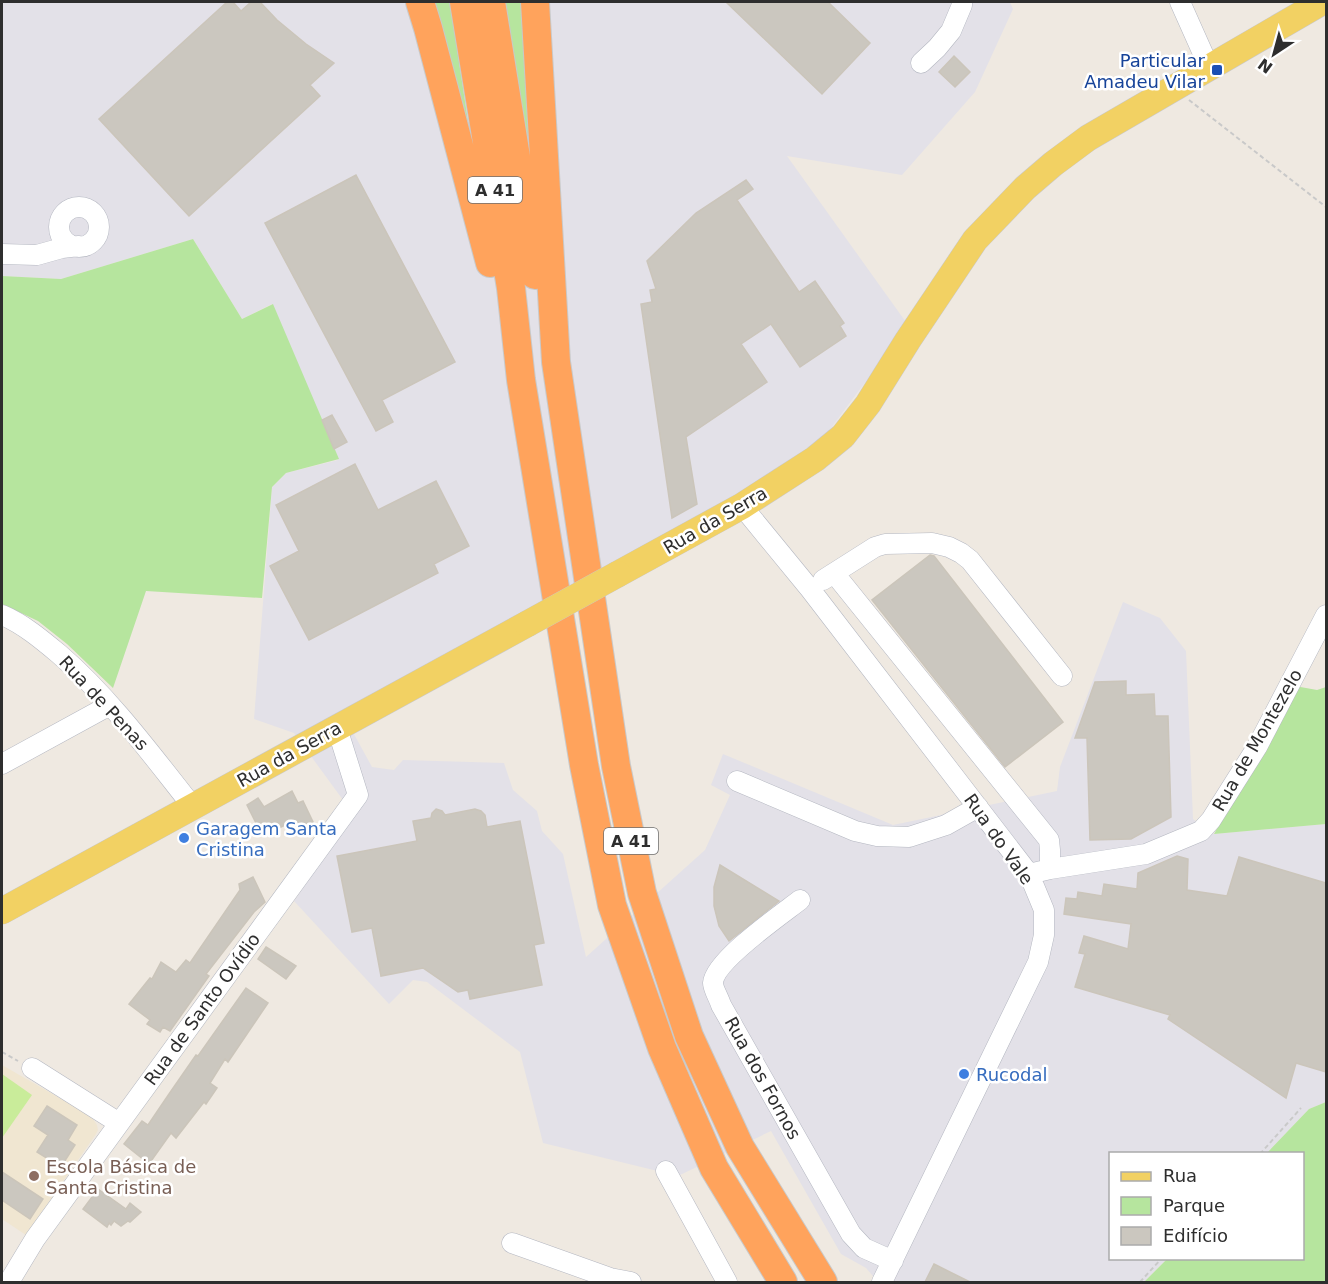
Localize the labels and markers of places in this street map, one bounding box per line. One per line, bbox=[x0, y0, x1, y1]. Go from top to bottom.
place label: Particular Amadeu Vilar bbox=[1084, 50, 1206, 92]
marker: Particular Amadeu Vilar bbox=[1210, 63, 1224, 77]
place label: Garagem Santa Cristina bbox=[196, 818, 337, 860]
marker: Garagem Santa Cristina bbox=[177, 831, 191, 845]
place label: Rucodal bbox=[976, 1064, 1047, 1085]
marker: Rucodal bbox=[957, 1067, 971, 1081]
place label: Escola Básica de Santa Cristina bbox=[46, 1156, 196, 1198]
marker: Escola Básica de Santa Cristina bbox=[27, 1169, 41, 1183]

